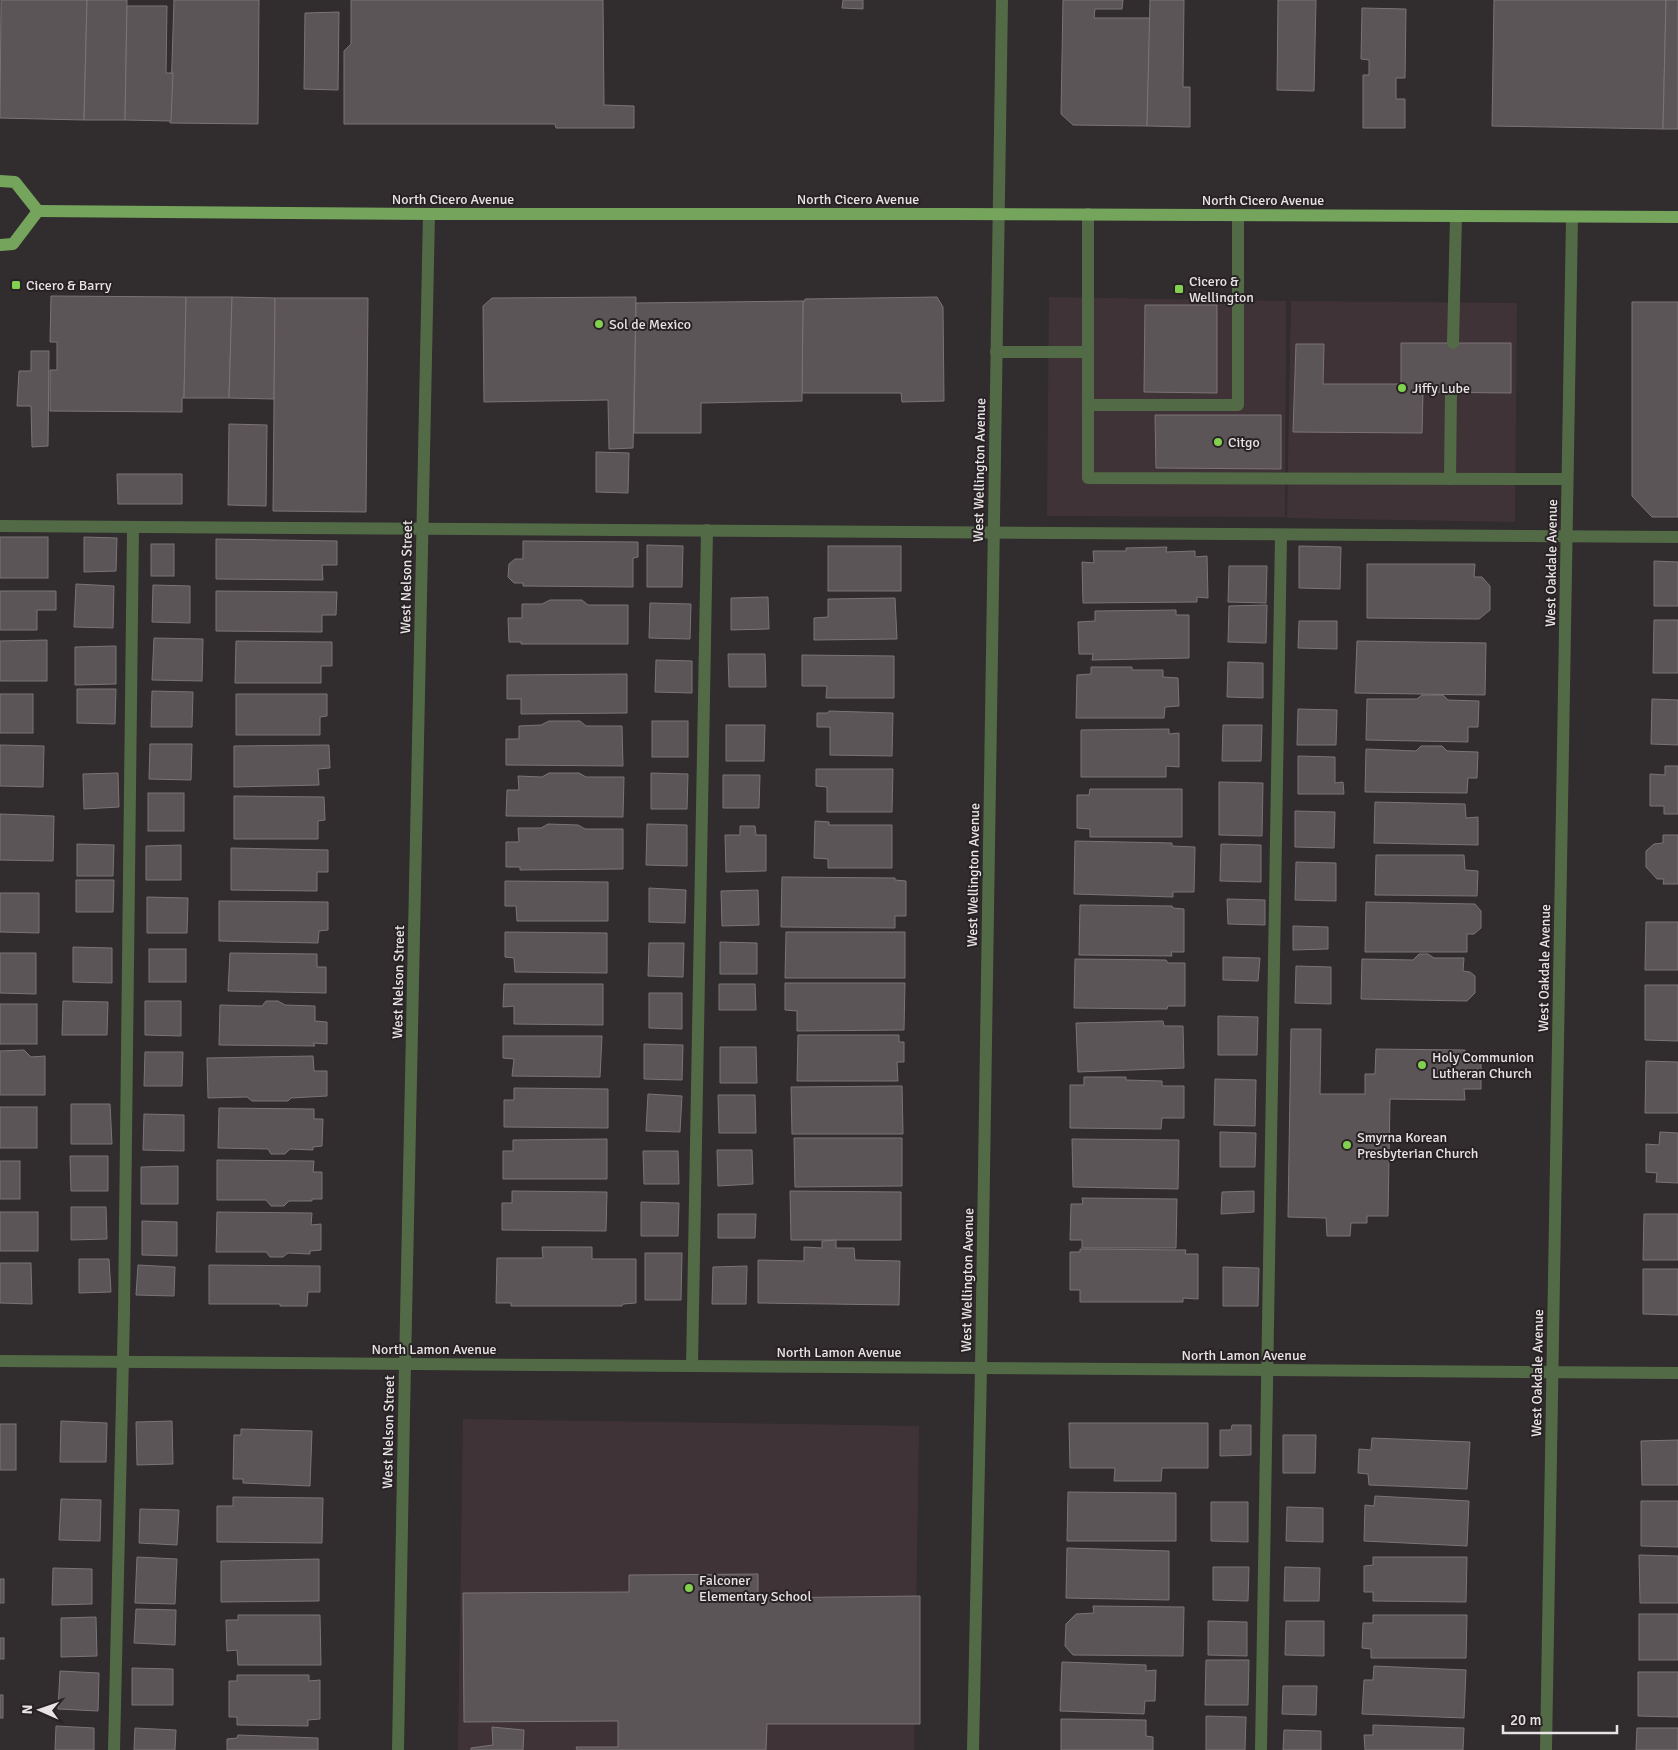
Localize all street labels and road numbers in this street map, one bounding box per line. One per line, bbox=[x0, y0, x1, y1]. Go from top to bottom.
street label: North Cicero Avenue bbox=[392, 191, 514, 208]
street label: North Cicero Avenue bbox=[797, 191, 919, 208]
street label: North Cicero Avenue bbox=[1202, 192, 1324, 209]
street label: West Wellington Avenue bbox=[970, 398, 989, 542]
street label: West Oakdale Avenue bbox=[1542, 499, 1561, 627]
street label: West Nelson Street bbox=[397, 520, 416, 634]
street label: West Wellington Avenue bbox=[964, 803, 983, 947]
street label: West Oakdale Avenue bbox=[1535, 904, 1554, 1032]
street label: West Nelson Street bbox=[389, 925, 408, 1039]
street label: West Wellington Avenue bbox=[958, 1208, 977, 1352]
street label: West Oakdale Avenue bbox=[1528, 1309, 1547, 1437]
street label: North Lamon Avenue bbox=[371, 1341, 497, 1358]
street label: North Lamon Avenue bbox=[776, 1344, 902, 1361]
street label: North Lamon Avenue bbox=[1181, 1347, 1307, 1364]
street label: West Nelson Street bbox=[379, 1375, 398, 1489]

